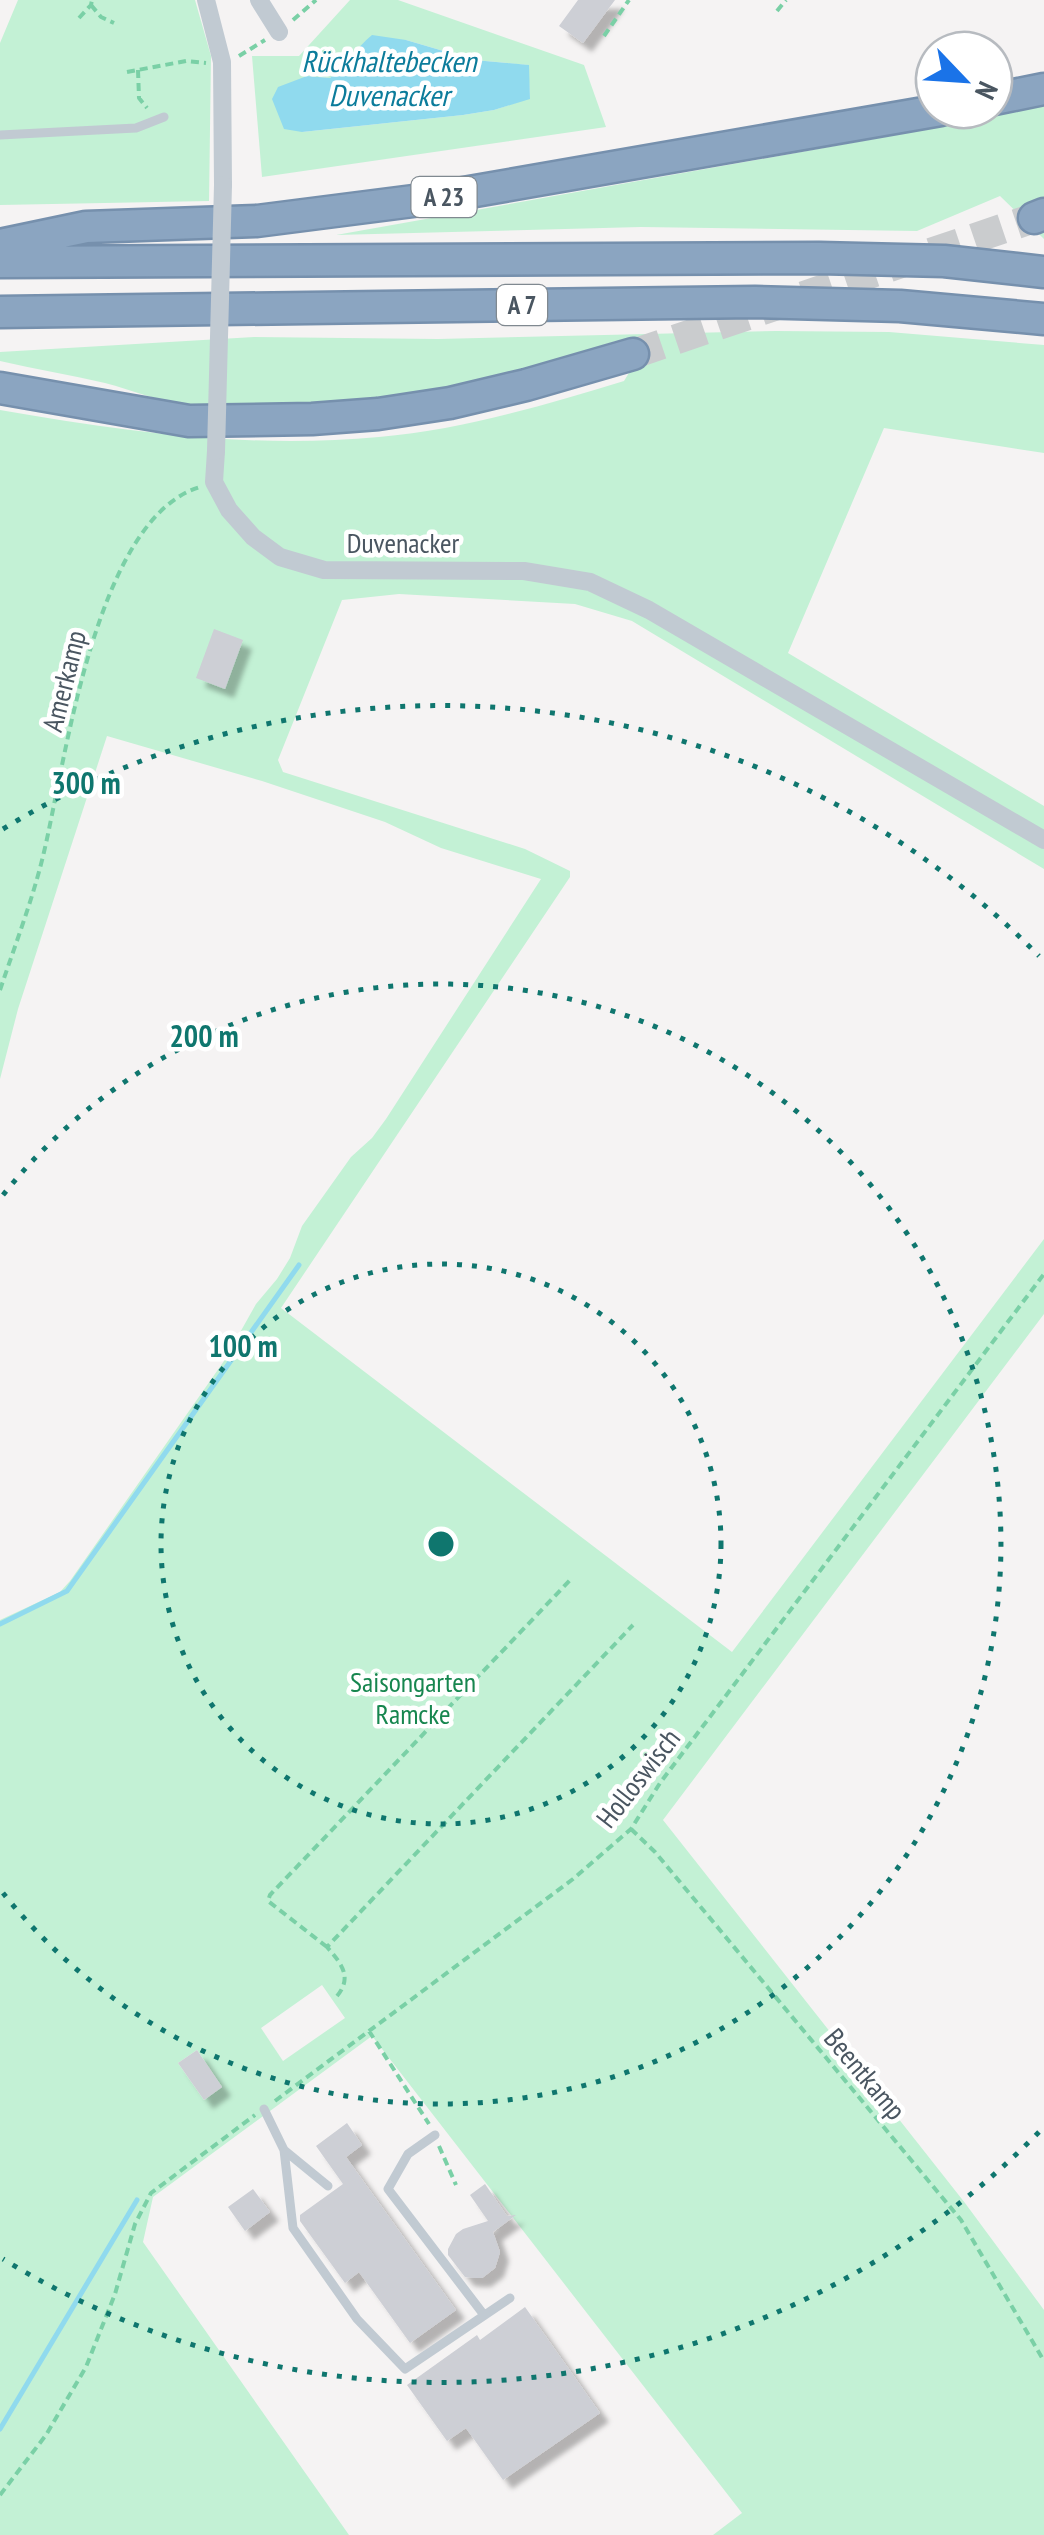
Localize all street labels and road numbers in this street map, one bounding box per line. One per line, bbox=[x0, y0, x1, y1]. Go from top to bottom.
road number: A 23 bbox=[412, 177, 476, 217]
road number: A 7 bbox=[497, 285, 547, 325]
street label: Duvenacker bbox=[347, 524, 460, 561]
street label: Amerkamp bbox=[33, 626, 94, 735]
street label: Holloswisch bbox=[587, 1721, 688, 1835]
street label: Beentkamp bbox=[816, 2020, 914, 2127]

